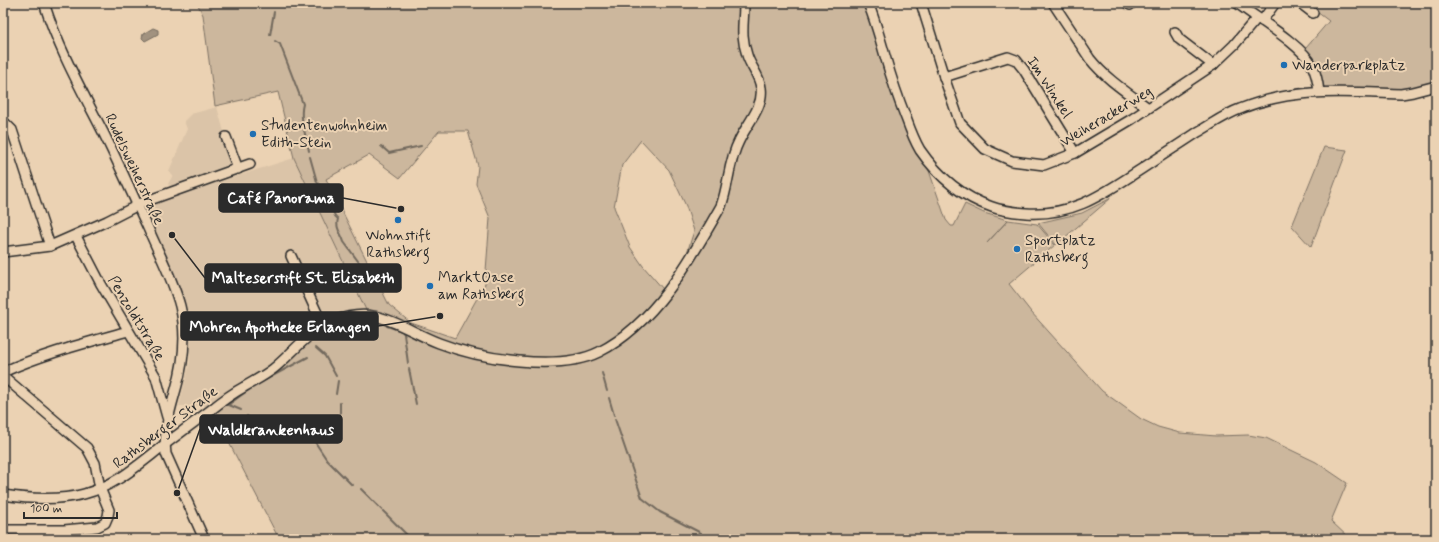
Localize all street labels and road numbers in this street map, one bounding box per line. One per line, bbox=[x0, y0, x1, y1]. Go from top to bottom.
street label: Im Winkel bbox=[1022, 53, 1077, 123]
street label: Weiherackerweg bbox=[1057, 81, 1156, 152]
street label: Rudelsweiherstraße bbox=[100, 111, 169, 228]
street label: Penzoldtstraße bbox=[103, 272, 169, 365]
street label: Rathsberger Straße bbox=[109, 382, 223, 475]

